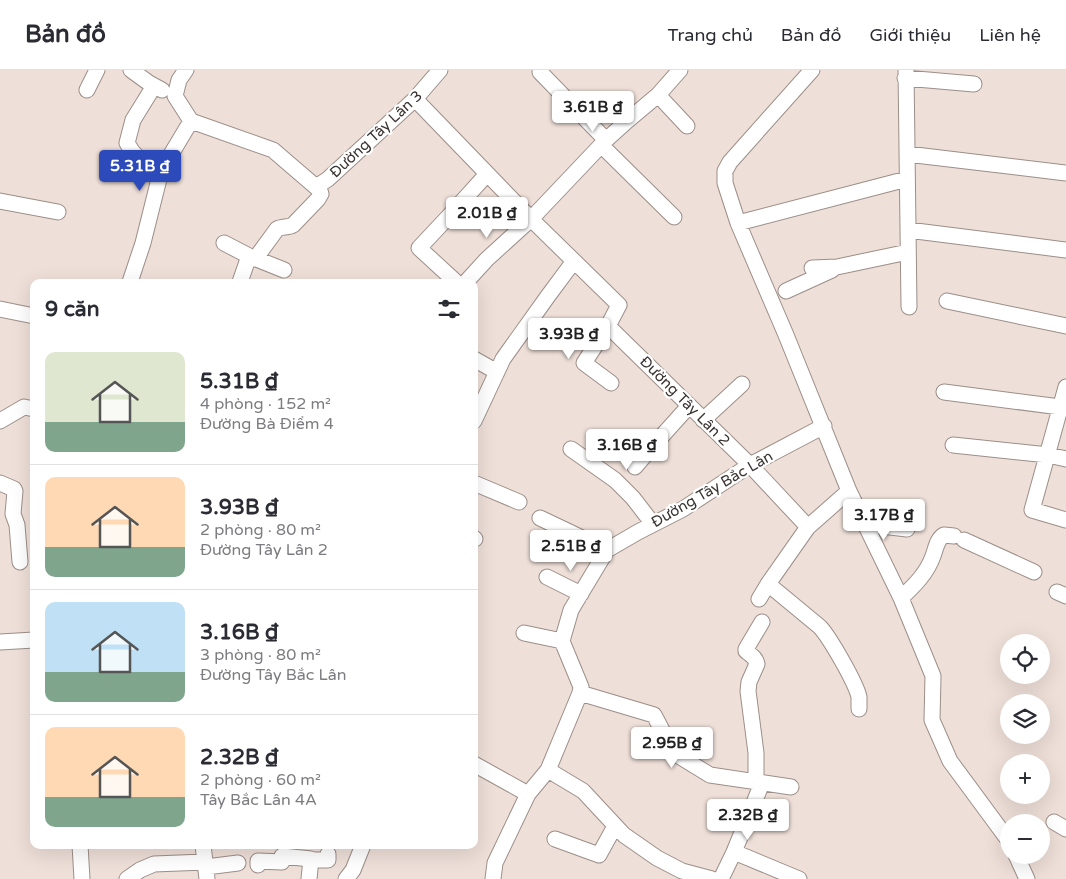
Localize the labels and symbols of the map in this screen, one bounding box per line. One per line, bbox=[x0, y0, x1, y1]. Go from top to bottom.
street label: Đường Tây Lân 3 bbox=[326, 87, 426, 181]
pin: 3.61B ₫ bbox=[547, 90, 639, 133]
pin: 5.31B ₫ bbox=[94, 150, 186, 192]
pin: 2.01B ₫ bbox=[441, 196, 533, 239]
pin: 3.93B ₫ bbox=[523, 318, 615, 360]
street label: Đường Tây Lân 2 bbox=[636, 352, 734, 450]
pin: 3.16B ₫ bbox=[581, 428, 673, 471]
street label: Đường Tây Bắc Lân bbox=[648, 447, 776, 531]
pin: 3.17B ₫ bbox=[838, 498, 930, 541]
pin: 2.51B ₫ bbox=[525, 530, 617, 572]
pin: 2.95B ₫ bbox=[626, 726, 718, 769]
pin: 2.32B ₫ bbox=[702, 798, 794, 841]

